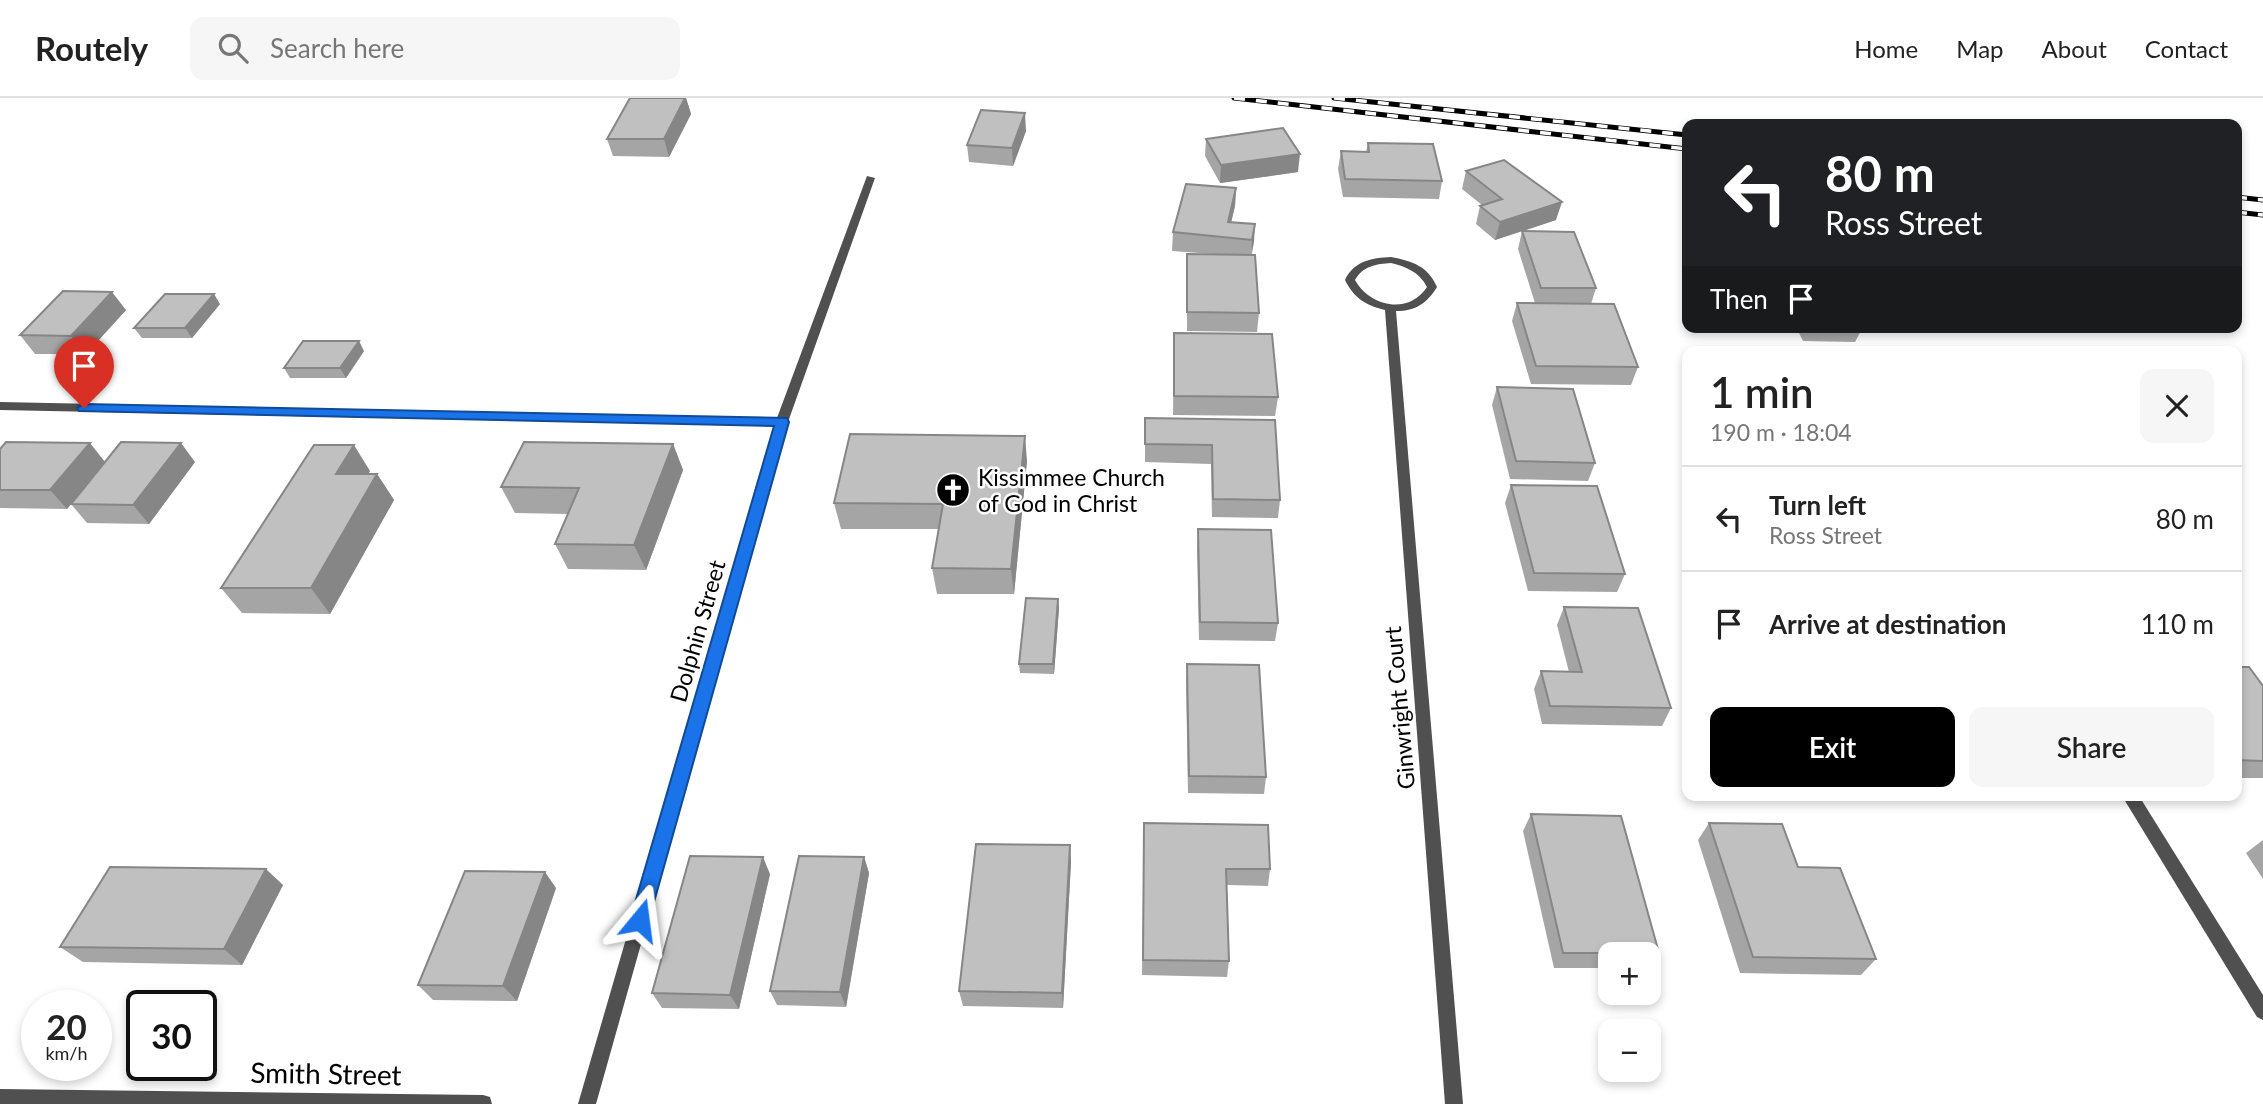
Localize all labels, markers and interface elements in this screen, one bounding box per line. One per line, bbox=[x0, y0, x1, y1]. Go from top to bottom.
search box bbox=[190, 17, 680, 80]
text: Routely bbox=[35, 28, 148, 68]
icon: search bbox=[214, 29, 252, 67]
text: Search here bbox=[270, 32, 404, 64]
text: Home bbox=[1854, 34, 1918, 63]
text: Map bbox=[1956, 34, 2004, 63]
text: About bbox=[2042, 34, 2107, 63]
text: Contact bbox=[2145, 34, 2228, 63]
text: 80 m bbox=[1825, 144, 1935, 202]
icon: left bbox=[1710, 147, 1801, 238]
text: Ross Street bbox=[1825, 203, 1982, 242]
icon: arrive bbox=[1782, 280, 1820, 318]
text: Then bbox=[1710, 283, 1768, 315]
pin bbox=[54, 336, 114, 408]
icon: arrive bbox=[65, 347, 103, 385]
text: 1 min bbox=[1710, 367, 1814, 417]
button: close bbox=[2140, 369, 2214, 443]
text: 190 m · 18:04 bbox=[1710, 418, 1852, 446]
place label: Kissimmee Church of God in Christ bbox=[978, 463, 1165, 517]
church icon: Kissimmee Church of God in Christ bbox=[934, 471, 972, 509]
text: Turn left bbox=[1769, 489, 1866, 521]
icon: left bbox=[1710, 500, 1748, 538]
text: 80 m bbox=[2156, 503, 2214, 535]
text: Ross Street bbox=[1769, 521, 1882, 549]
street label: Dolphin Street bbox=[663, 556, 731, 705]
icon: arrive bbox=[1710, 605, 1748, 643]
text: Arrive at destination bbox=[1769, 608, 2006, 640]
text: 110 m bbox=[2141, 608, 2214, 640]
street label: Ginwright Court bbox=[1378, 625, 1420, 791]
button: Exit bbox=[1710, 707, 1955, 787]
button: Share bbox=[1969, 707, 2214, 787]
position arrow bbox=[603, 883, 677, 957]
map controls bbox=[1598, 942, 1661, 1082]
button: + bbox=[1598, 942, 1661, 1005]
speed limit sign: 30 bbox=[126, 990, 217, 1081]
text: 20 bbox=[46, 1005, 87, 1047]
button: − bbox=[1598, 1019, 1661, 1082]
text: km/h bbox=[45, 1042, 88, 1064]
street label: Smith Street bbox=[250, 1055, 402, 1091]

